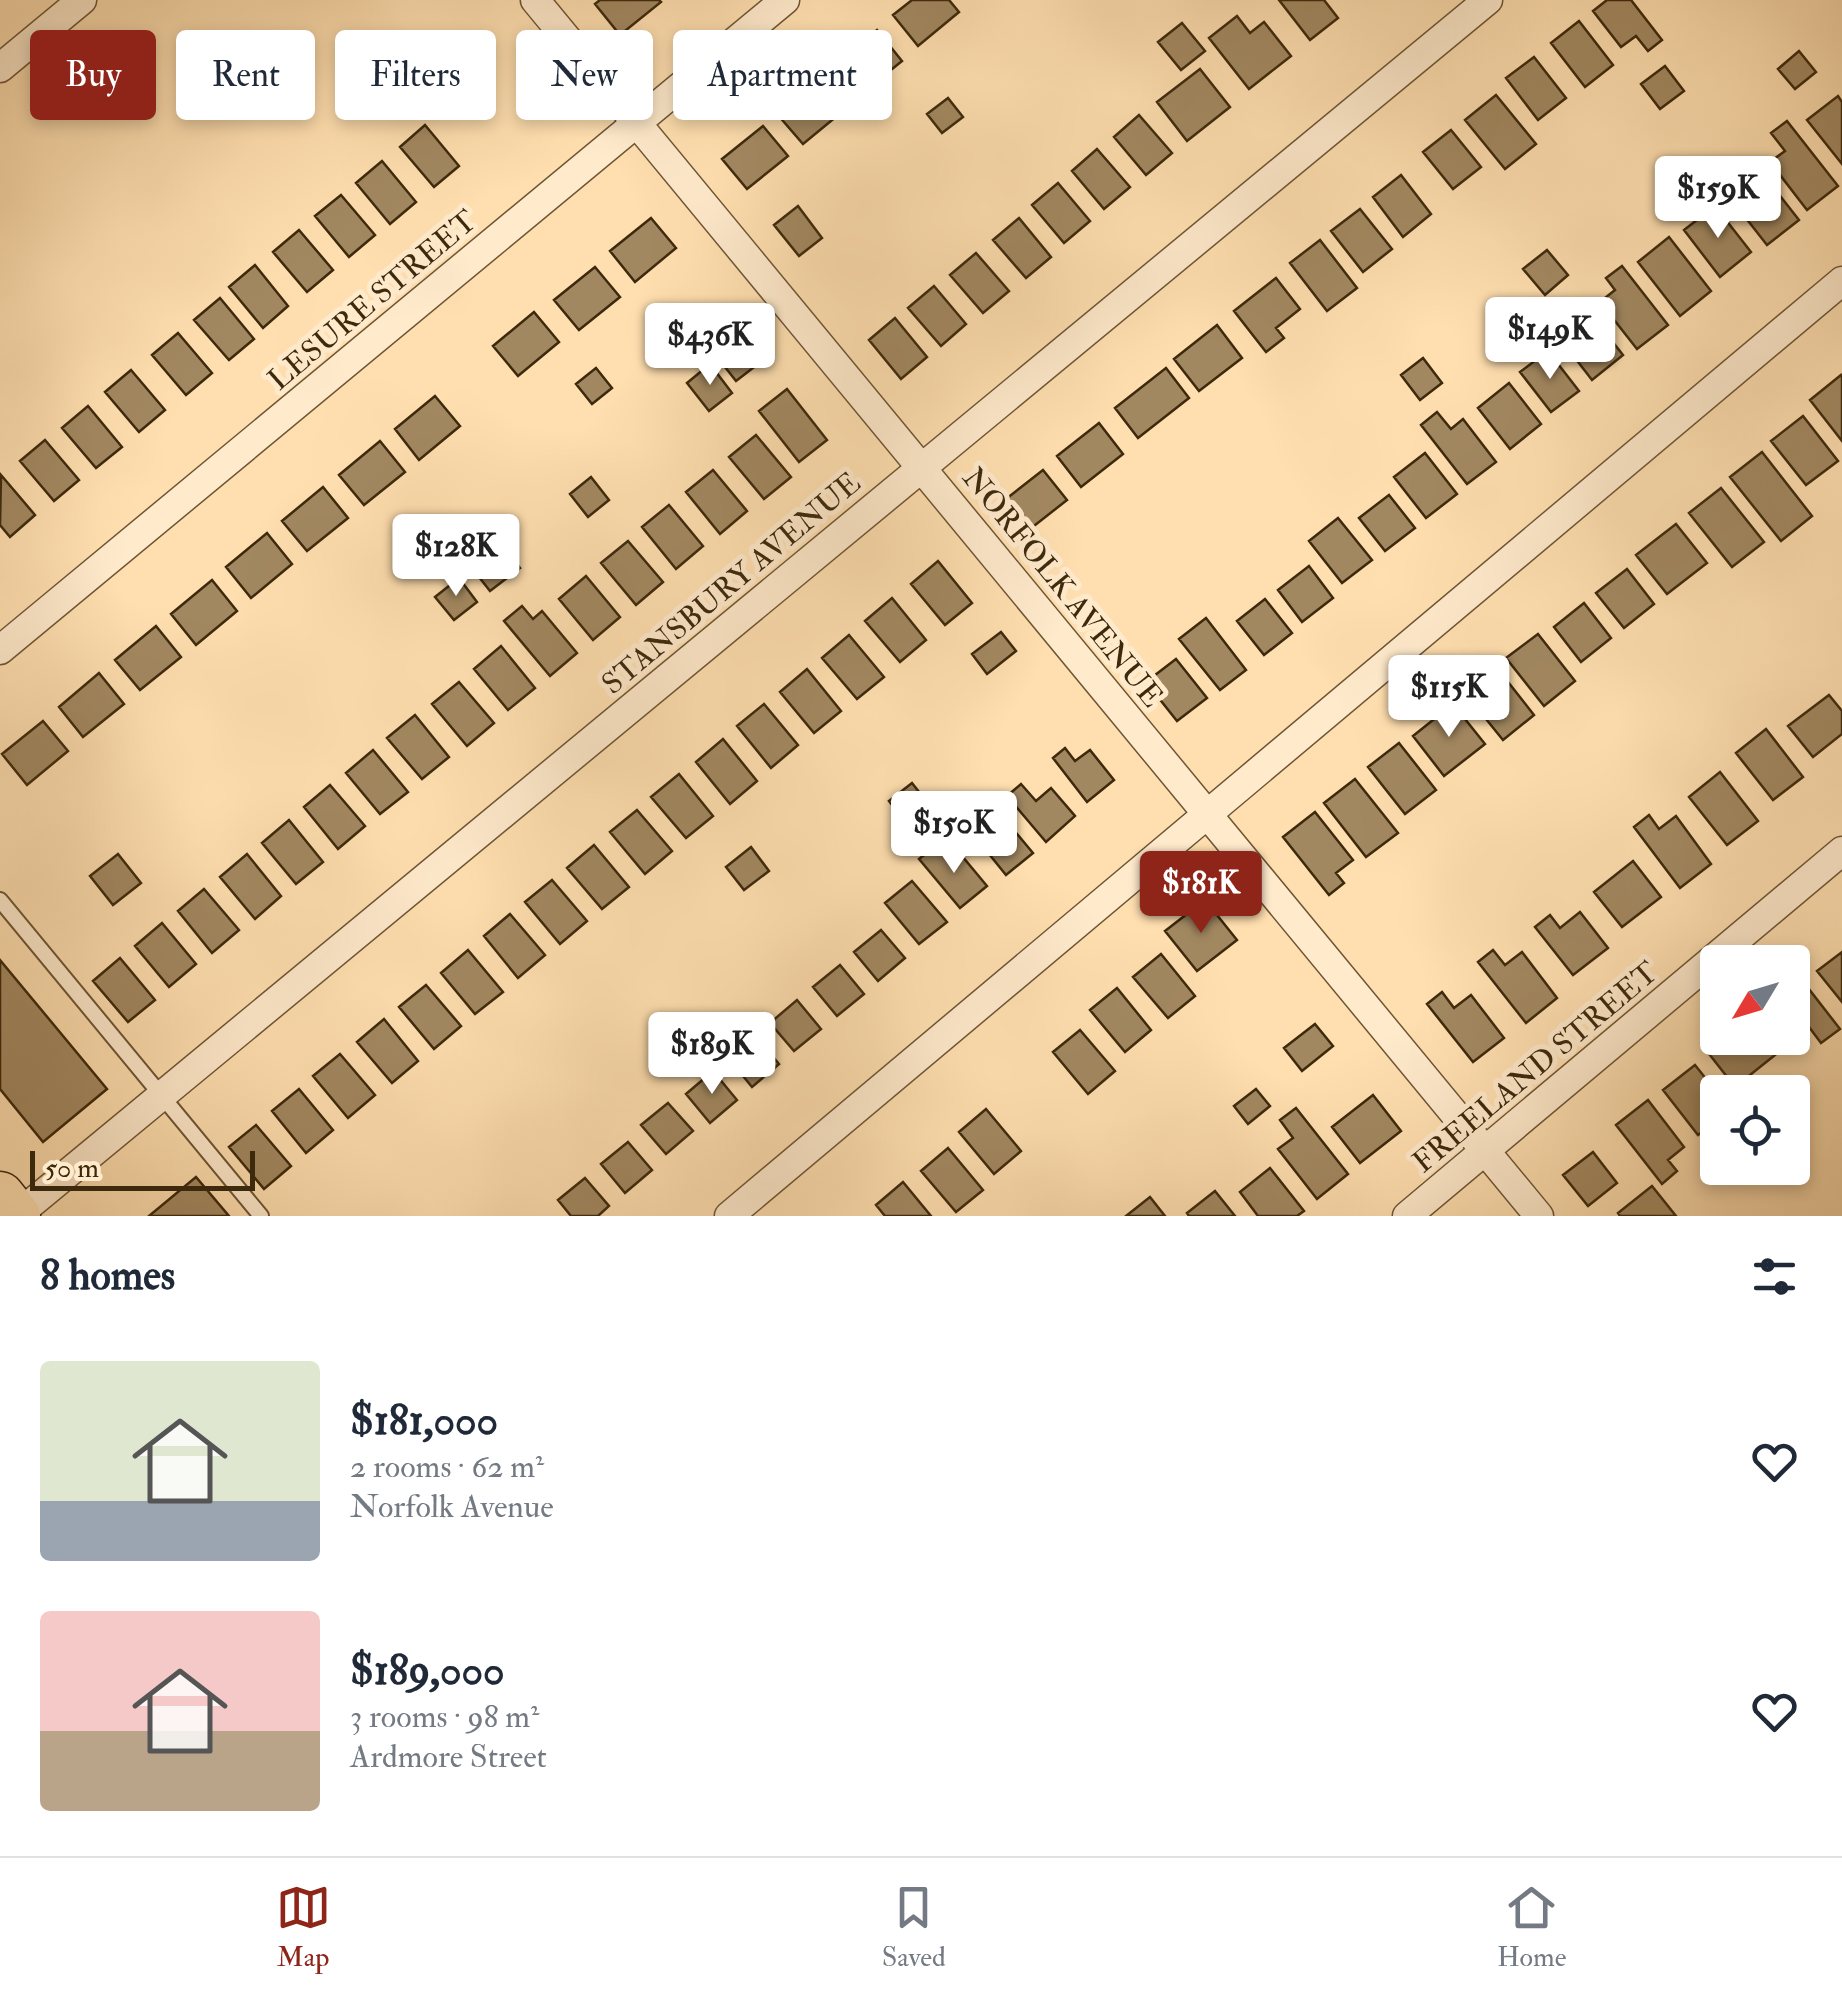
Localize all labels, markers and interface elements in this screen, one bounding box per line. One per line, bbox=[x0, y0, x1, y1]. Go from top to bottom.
chip: Buy bbox=[30, 30, 156, 120]
chip: Rent bbox=[176, 30, 315, 120]
chip: Filters bbox=[335, 30, 496, 120]
chip: New bbox=[516, 30, 653, 120]
chip: Apartment bbox=[673, 30, 892, 120]
pin: $159K bbox=[1648, 156, 1788, 241]
text: $159K bbox=[1677, 168, 1759, 208]
street label: LESURE STREET bbox=[261, 202, 484, 398]
pin: $149K bbox=[1480, 297, 1620, 382]
pin: $436K bbox=[640, 303, 780, 388]
text: $149K bbox=[1507, 309, 1593, 349]
text: $436K bbox=[667, 315, 753, 355]
street label: NORFOLK AVENUE bbox=[955, 460, 1171, 715]
street label: STANSBURY AVENUE bbox=[594, 464, 868, 702]
pin: $128K bbox=[386, 514, 526, 599]
text: $128K bbox=[414, 526, 498, 566]
pin: $115K bbox=[1379, 655, 1519, 740]
text: $115K bbox=[1410, 667, 1488, 707]
pin: $150K bbox=[884, 791, 1024, 876]
text: $150K bbox=[913, 803, 995, 843]
pin: $181K bbox=[1131, 851, 1271, 936]
text: $181K bbox=[1162, 863, 1240, 903]
north arrow bbox=[1700, 945, 1810, 1055]
map controls bbox=[1700, 945, 1810, 1185]
street label: FREELAND STREET bbox=[1405, 954, 1665, 1181]
pin: $189K bbox=[642, 1012, 782, 1097]
text: $189K bbox=[670, 1024, 754, 1064]
button: locate bbox=[1700, 1075, 1810, 1185]
scale bar bbox=[30, 1146, 255, 1190]
text: 50 m bbox=[45, 1151, 99, 1186]
icon: filters bbox=[1747, 1249, 1802, 1304]
text: 8 homes bbox=[40, 1250, 175, 1302]
text: $181,000 bbox=[350, 1395, 498, 1447]
icon: home bbox=[120, 1401, 240, 1521]
icon: heart bbox=[1747, 1434, 1802, 1489]
text: 2 rooms · 62 m² bbox=[350, 1447, 544, 1487]
text: Norfolk Avenue bbox=[350, 1487, 554, 1527]
text: $189,000 bbox=[350, 1645, 505, 1697]
icon: home bbox=[120, 1651, 240, 1771]
icon: heart bbox=[1747, 1684, 1802, 1739]
text: 3 rooms · 98 m² bbox=[350, 1697, 539, 1737]
text: Ardmore Street bbox=[350, 1737, 547, 1777]
tab: Map bbox=[276, 1880, 331, 1975]
tab: Saved bbox=[882, 1880, 946, 1975]
tab: Home bbox=[1497, 1880, 1566, 1975]

